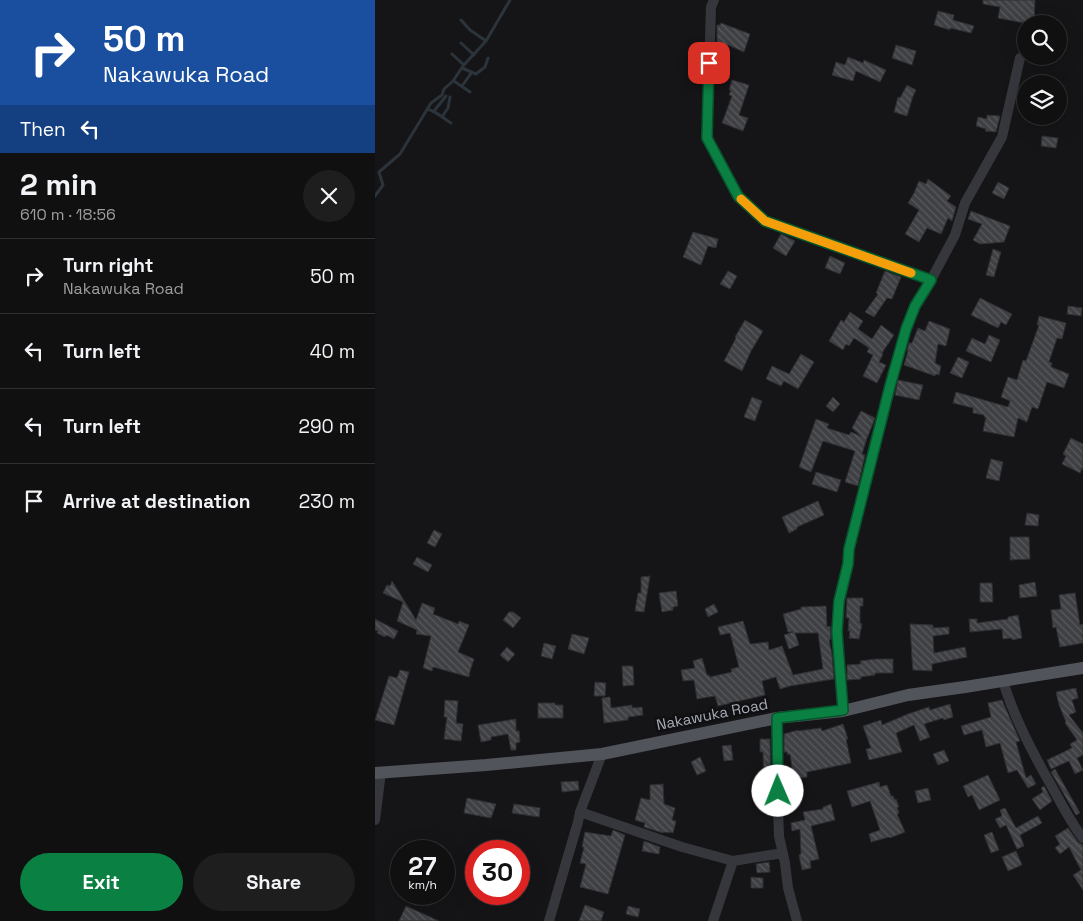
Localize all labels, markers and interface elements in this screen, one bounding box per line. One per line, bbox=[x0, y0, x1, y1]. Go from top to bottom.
map controls bbox=[1017, 15, 1067, 125]
button: search bbox=[1017, 15, 1067, 65]
text: 50 m bbox=[103, 17, 185, 61]
icon: right bbox=[20, 20, 85, 85]
pin bbox=[688, 42, 730, 84]
icon: arrive bbox=[695, 49, 723, 77]
text: Nakawuka Road bbox=[103, 60, 269, 88]
button: layers bbox=[1017, 75, 1067, 125]
icon: left bbox=[76, 115, 104, 143]
text: Then bbox=[20, 117, 66, 142]
text: 2 min bbox=[20, 165, 98, 204]
button: close bbox=[303, 170, 355, 222]
text: 610 m · 18:56 bbox=[20, 204, 116, 225]
text: Turn right bbox=[63, 253, 153, 278]
icon: right bbox=[20, 262, 48, 290]
text: 50 m bbox=[310, 264, 355, 289]
text: Nakawuka Road bbox=[63, 278, 184, 299]
icon: left bbox=[20, 337, 48, 365]
text: Turn left bbox=[63, 339, 141, 364]
text: 40 m bbox=[310, 339, 355, 364]
icon: left bbox=[20, 412, 48, 440]
text: Turn left bbox=[63, 414, 141, 439]
text: 290 m bbox=[299, 414, 355, 439]
icon: arrive bbox=[20, 487, 48, 515]
text: Arrive at destination bbox=[63, 489, 251, 514]
text: 230 m bbox=[299, 489, 355, 514]
street label: Nakawuka Road bbox=[655, 694, 769, 734]
position arrow bbox=[751, 764, 803, 816]
speed limit sign: 30 bbox=[465, 840, 530, 905]
text: 27 bbox=[408, 850, 437, 882]
button: Exit bbox=[20, 853, 183, 911]
button: Share bbox=[193, 853, 355, 911]
text: km/h bbox=[408, 877, 437, 893]

